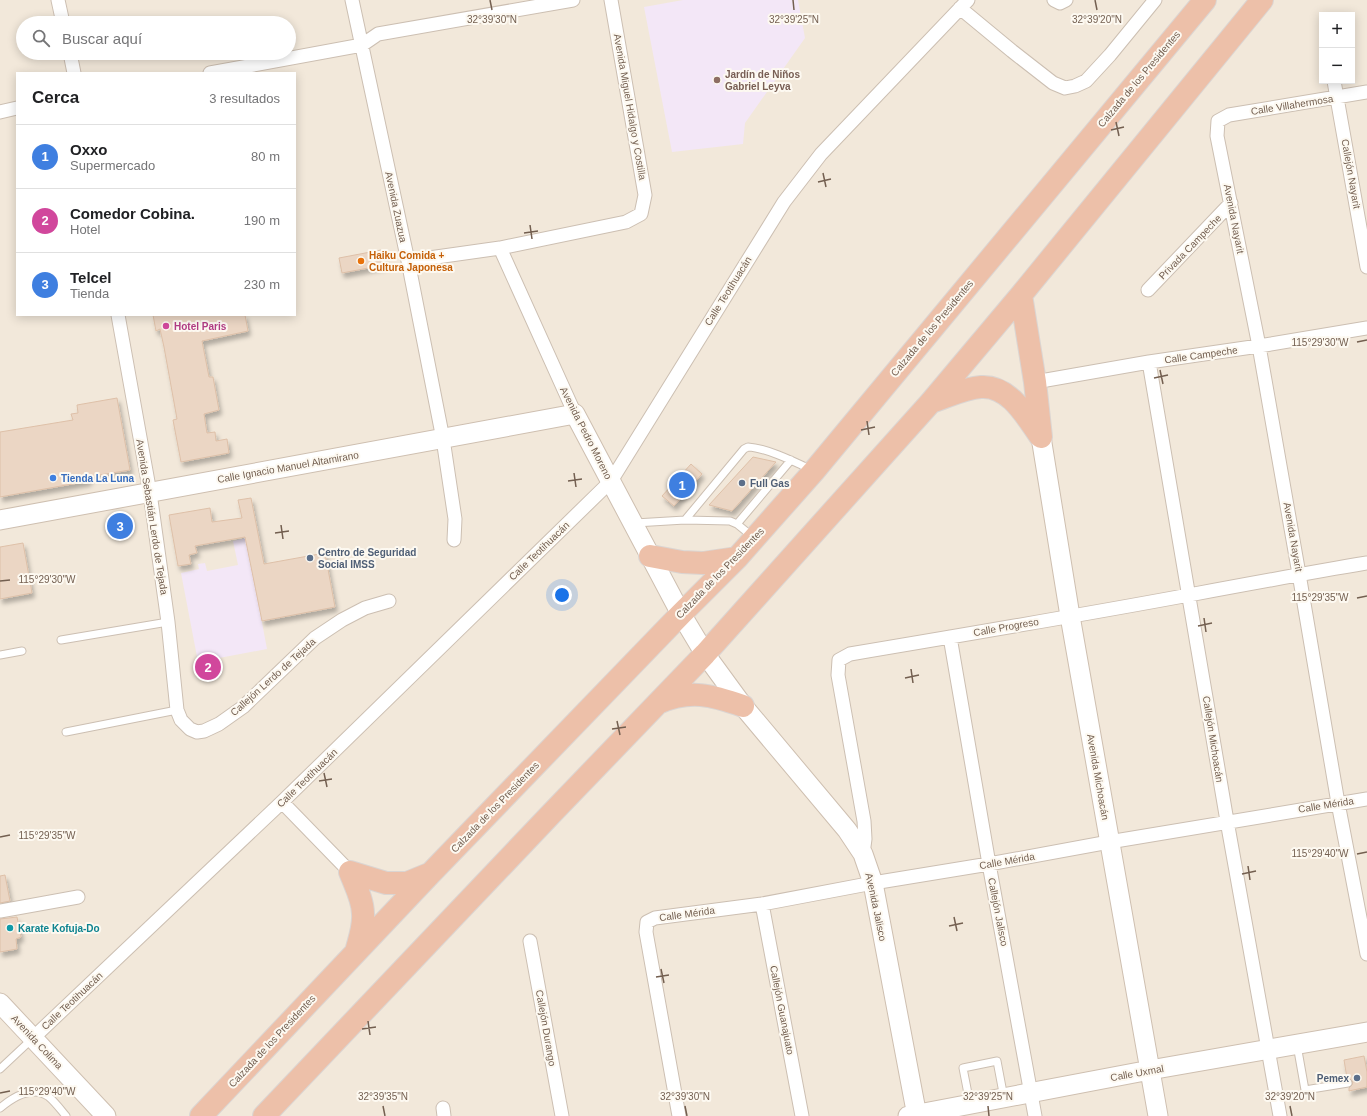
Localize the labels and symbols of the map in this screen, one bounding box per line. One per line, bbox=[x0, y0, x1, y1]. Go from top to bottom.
text: 32°39'30"N bbox=[467, 14, 517, 25]
text: 32°39'25"N bbox=[769, 14, 819, 25]
text: 32°39'20"N bbox=[1072, 14, 1122, 25]
street label: Calzada de los Presidentes bbox=[1096, 29, 1182, 129]
street label: Avenida Miguel Hidalgo y Costilla bbox=[612, 33, 648, 181]
place label: Jardín de Niños Gabriel Leyva bbox=[725, 69, 800, 92]
marker: Jardín de Niños Gabriel Leyva bbox=[712, 75, 722, 85]
street label: Calle Villahermosa bbox=[1250, 93, 1334, 117]
street label: Callejón Nayarit bbox=[1339, 138, 1363, 210]
street label: Avenida Zuazua bbox=[383, 171, 409, 244]
street label: Avenida Nayarit bbox=[1222, 183, 1246, 255]
street label: Privada Campeche bbox=[1157, 212, 1224, 281]
place label: Haiku Comida + Cultura Japonesa bbox=[369, 250, 453, 273]
street label: Calle Teotihuacán bbox=[702, 254, 754, 328]
marker: Haiku Comida + Cultura Japonesa bbox=[356, 256, 366, 266]
street label: Calzada de los Presidentes bbox=[889, 278, 975, 378]
marker: Hotel Paris bbox=[161, 321, 171, 331]
place label: Hotel Paris bbox=[174, 321, 227, 332]
text: 115°29'30"W bbox=[1291, 337, 1349, 348]
street label: Calle Campeche bbox=[1164, 344, 1239, 366]
street label: Avenida Pedro Moreno bbox=[558, 385, 614, 481]
street label: Avenida Sebastián Lerdo de Tejada bbox=[134, 438, 170, 596]
street label: Calle Ignacio Manuel Altamirano bbox=[216, 449, 360, 485]
pin: 1 bbox=[669, 470, 695, 500]
marker: Tienda La Luna bbox=[48, 473, 58, 483]
place label: Tienda La Luna bbox=[61, 473, 135, 484]
marker: Full Gas bbox=[737, 478, 747, 488]
place label: Full Gas bbox=[750, 478, 790, 489]
street label: Avenida Nayarit bbox=[1281, 501, 1305, 573]
pin: 3 bbox=[107, 511, 133, 541]
street label: Calle Teotihuacán bbox=[507, 519, 571, 583]
street label: Calzada de los Presidentes bbox=[674, 525, 766, 621]
place label: Centro de Seguridad Social IMSS bbox=[318, 547, 416, 570]
marker: Centro de Seguridad Social IMSS bbox=[305, 553, 315, 563]
text: 115°29'30"W bbox=[18, 574, 76, 585]
your location bbox=[552, 585, 572, 605]
text: 115°29'35"W bbox=[1291, 592, 1349, 603]
street label: Calle Progreso bbox=[972, 616, 1040, 638]
street label: Callejón Lerdo de Tejada bbox=[228, 636, 318, 718]
pin: 2 bbox=[195, 652, 221, 682]
street label: Callejón Michoacán bbox=[1201, 695, 1225, 783]
street label: Avenida Michoacán bbox=[1085, 733, 1111, 821]
street label: Calle Teotihuacán bbox=[275, 746, 339, 810]
street label: Calzada de los Presidentes bbox=[449, 759, 541, 855]
street label: Calle Mérida bbox=[1297, 795, 1355, 815]
text: 115°29'35"W bbox=[18, 830, 76, 841]
text: 115°29'40"W bbox=[1291, 848, 1349, 859]
street label: Calle Mérida bbox=[978, 851, 1036, 871]
street label: Avenida Jalisco bbox=[863, 872, 889, 942]
street label: Callejón Jalisco bbox=[986, 877, 1010, 948]
street label: Calle Mérida bbox=[658, 905, 716, 923]
marker: Karate Kofuja-Do bbox=[5, 923, 15, 933]
place label: Karate Kofuja-Do bbox=[18, 923, 100, 934]
street label: Callejón Guanajuato bbox=[768, 964, 796, 1056]
street label: Calle Teotihuacán bbox=[39, 970, 105, 1032]
street label: Callejón Durango bbox=[534, 989, 558, 1067]
street label: Calzada de los Presidentes bbox=[226, 993, 318, 1089]
street label: Avenida Colima bbox=[9, 1013, 65, 1072]
street label: Calle Uxmal bbox=[1110, 1063, 1164, 1083]
place label: Pemex bbox=[1317, 1073, 1349, 1084]
marker: Pemex bbox=[1352, 1073, 1362, 1083]
text: 115°29'40"W bbox=[18, 1086, 76, 1097]
text: 32°39'35"N bbox=[358, 1091, 408, 1102]
text: 32°39'30"N bbox=[660, 1091, 710, 1102]
text: 32°39'25"N bbox=[963, 1091, 1013, 1102]
text: 32°39'20"N bbox=[1265, 1091, 1315, 1102]

